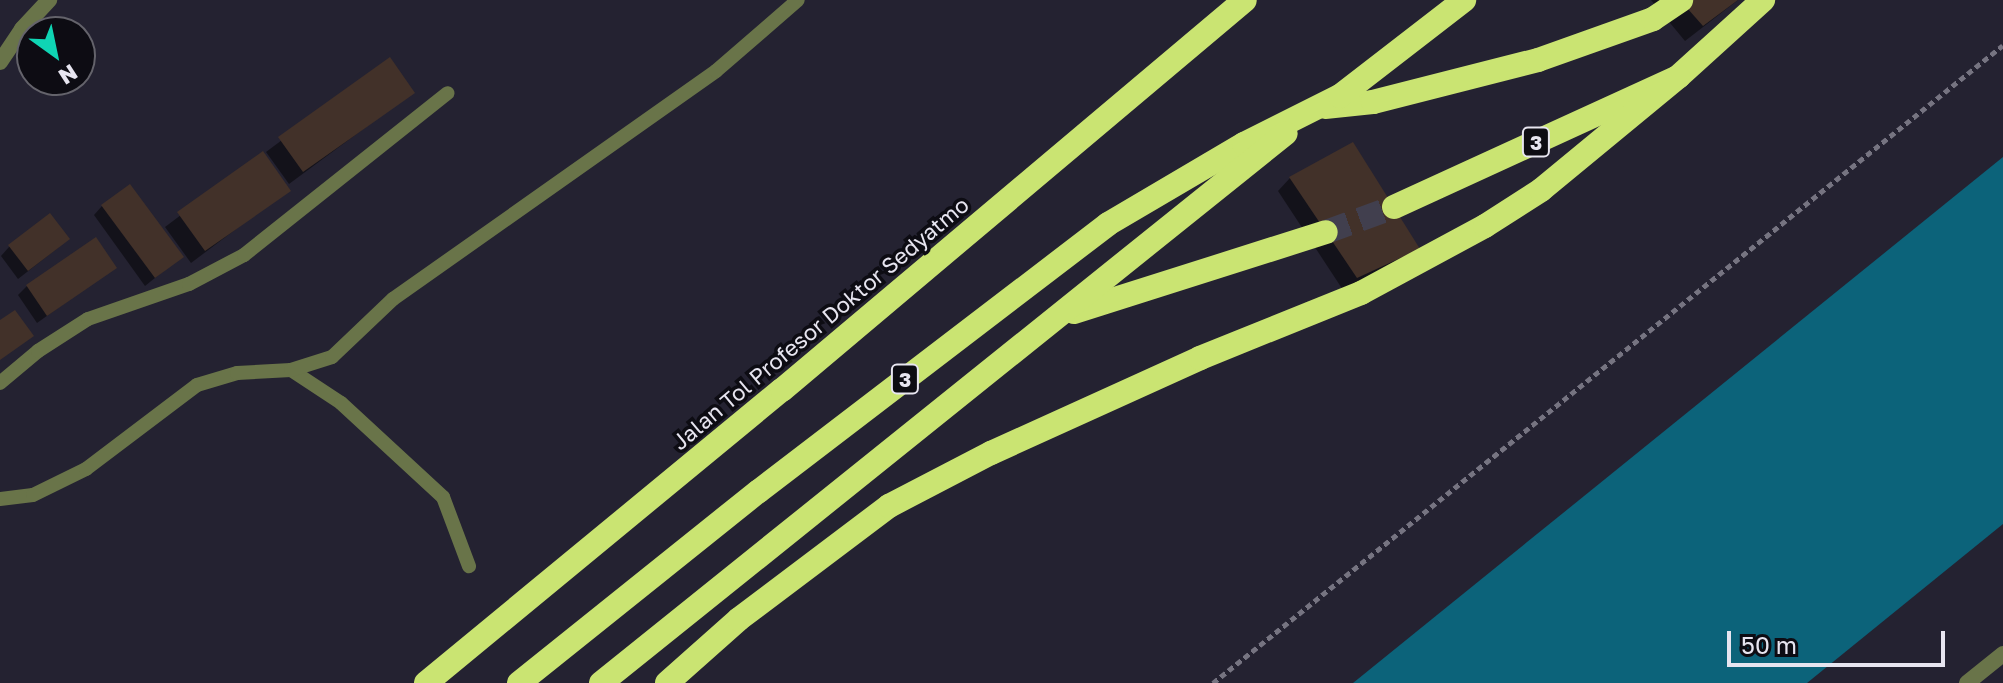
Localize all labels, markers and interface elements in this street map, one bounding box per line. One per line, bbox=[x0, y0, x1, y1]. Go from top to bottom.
north arrow bbox=[16, 16, 96, 96]
text: N bbox=[54, 59, 83, 91]
road number: 3 bbox=[1520, 126, 1552, 158]
street label: Jalan Tol Profesor Doktor Sedyatmo bbox=[666, 191, 974, 455]
road number: 3 bbox=[889, 363, 921, 395]
scale bar bbox=[1731, 615, 1949, 665]
text: 50 m bbox=[1741, 630, 1797, 659]

